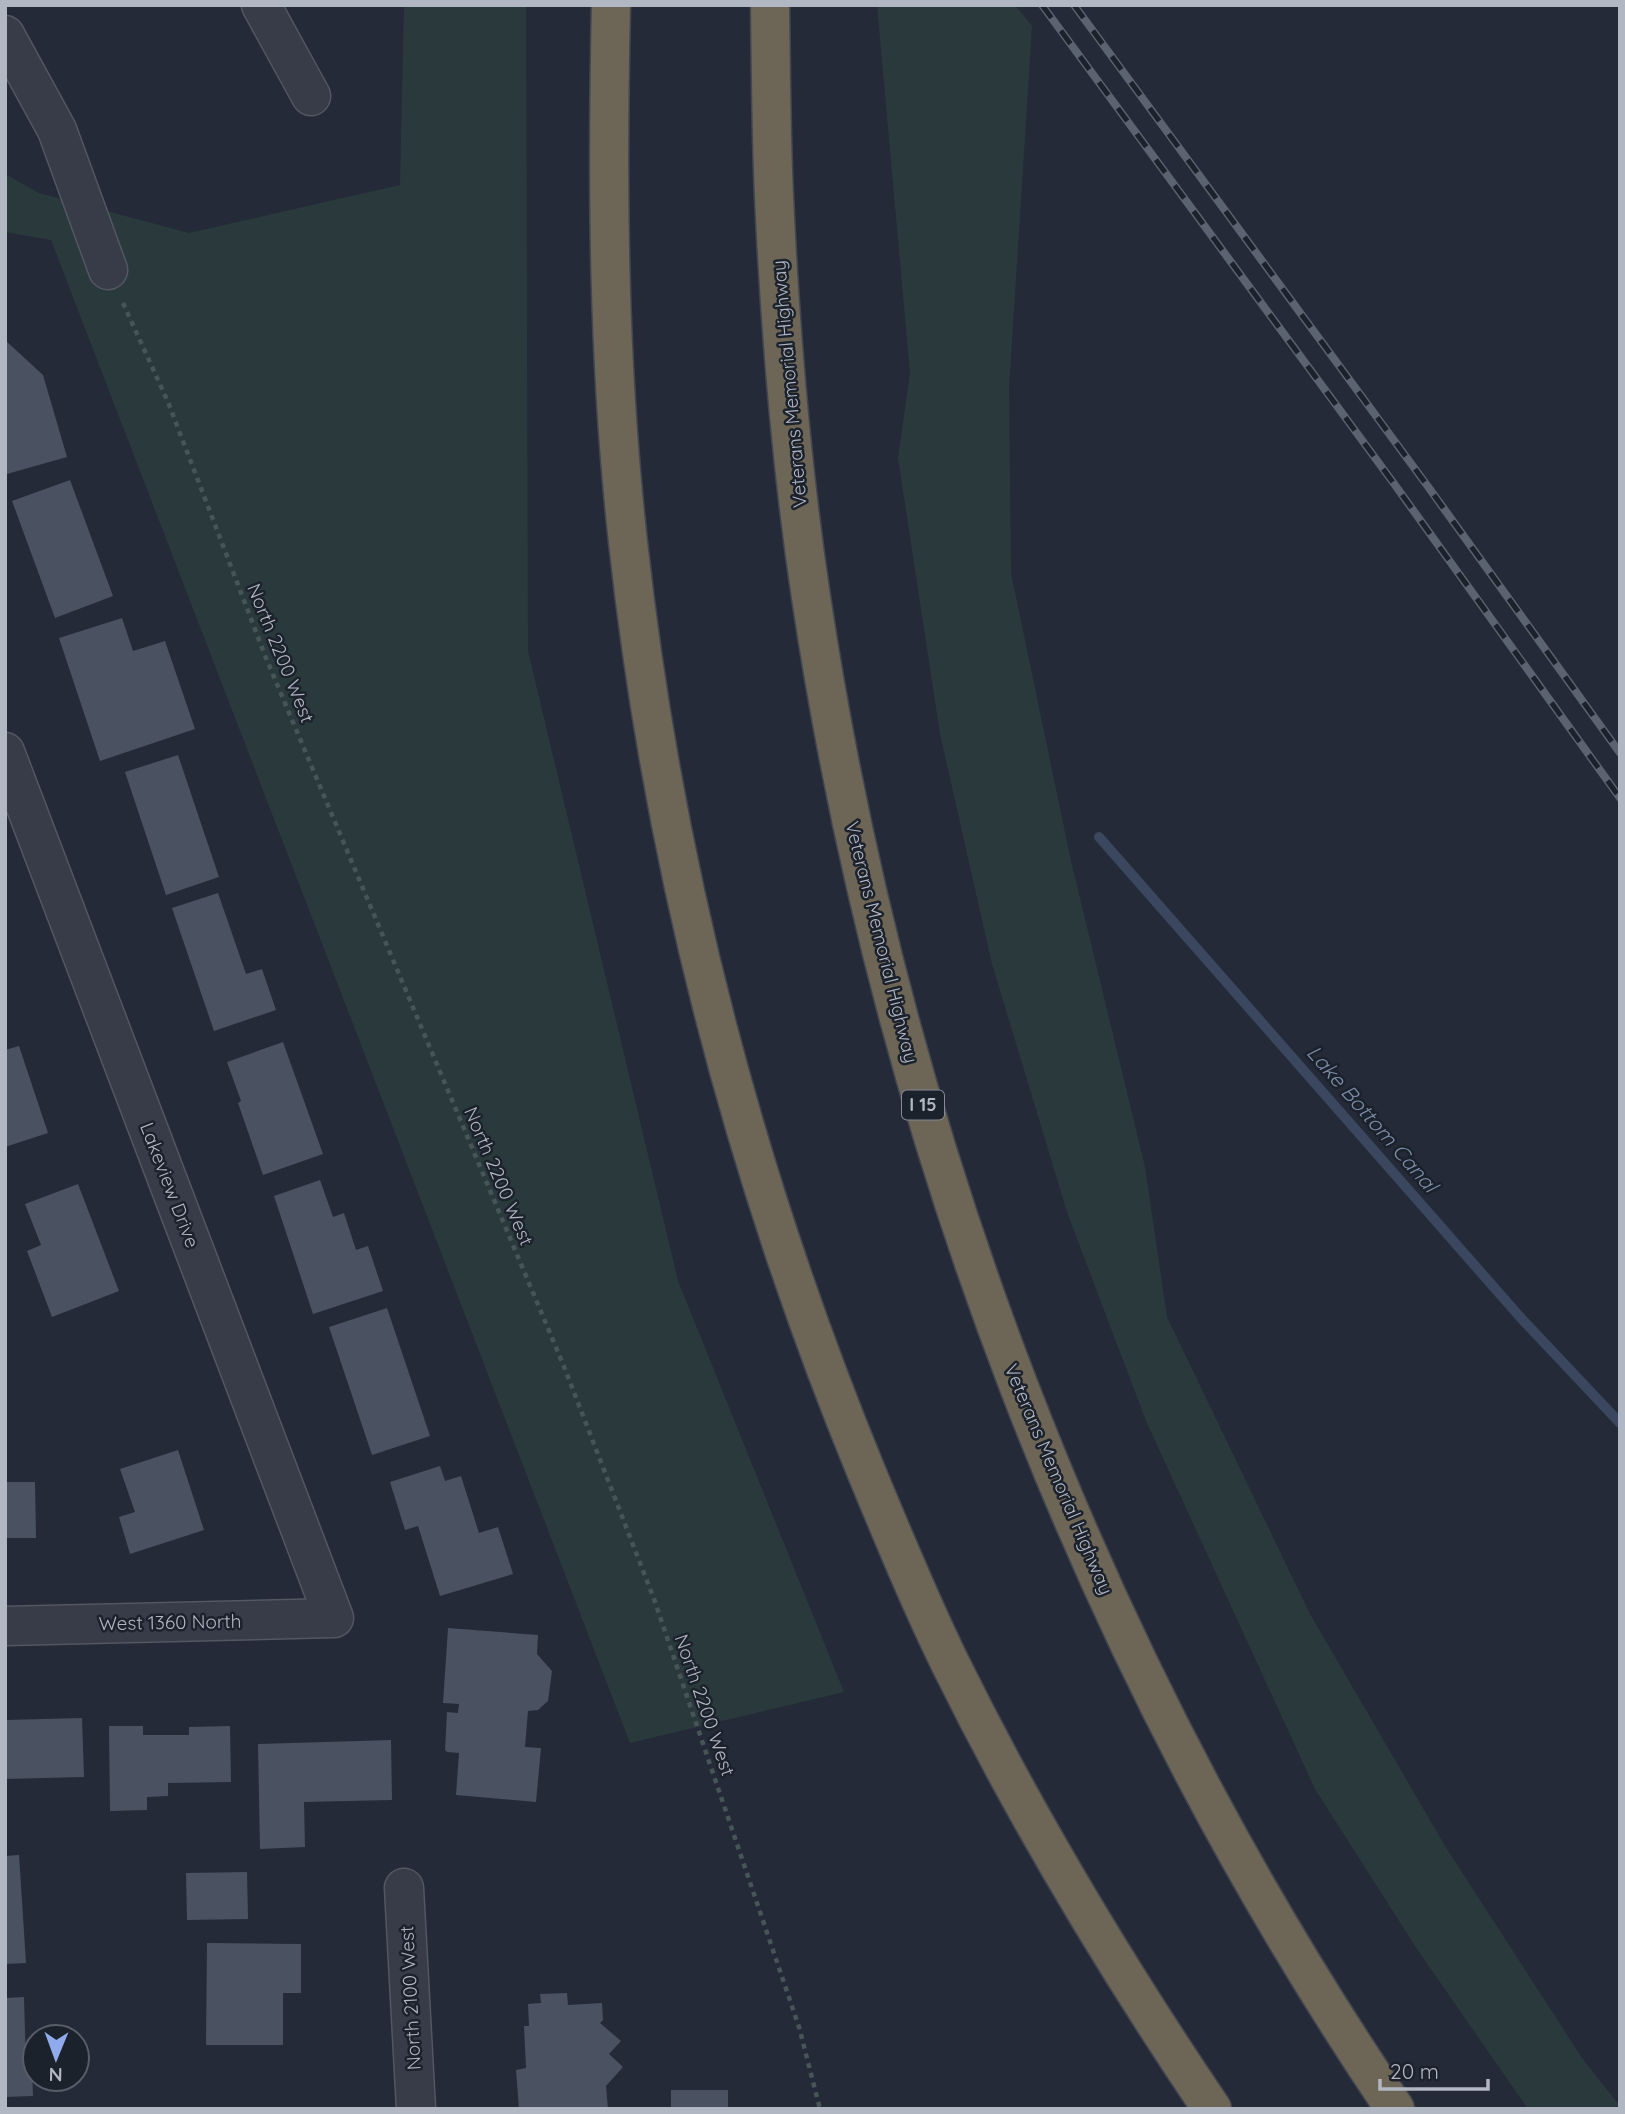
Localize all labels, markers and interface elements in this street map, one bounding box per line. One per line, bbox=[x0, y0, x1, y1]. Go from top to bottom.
street label: Veterans Memorial Highway bbox=[766, 259, 812, 509]
street label: North 2200 West bbox=[242, 580, 320, 726]
street label: Veterans Memorial Highway bbox=[840, 819, 924, 1065]
water label: Lake Bottom Canal bbox=[1302, 1039, 1445, 1199]
road number: I 15 bbox=[902, 1090, 944, 1120]
street label: North 2200 West bbox=[459, 1103, 539, 1249]
street label: Lakeview Drive bbox=[135, 1119, 205, 1251]
street label: Veterans Memorial Highway bbox=[999, 1360, 1119, 1598]
street label: West 1360 North bbox=[98, 1609, 242, 1635]
street label: North 2200 West bbox=[670, 1631, 740, 1779]
street label: North 2100 West bbox=[394, 1925, 426, 2071]
north arrow bbox=[21, 2023, 91, 2093]
scale bar bbox=[1380, 2048, 1488, 2092]
text: 20 m bbox=[1390, 2058, 1439, 2084]
text: N bbox=[49, 2063, 63, 2087]

